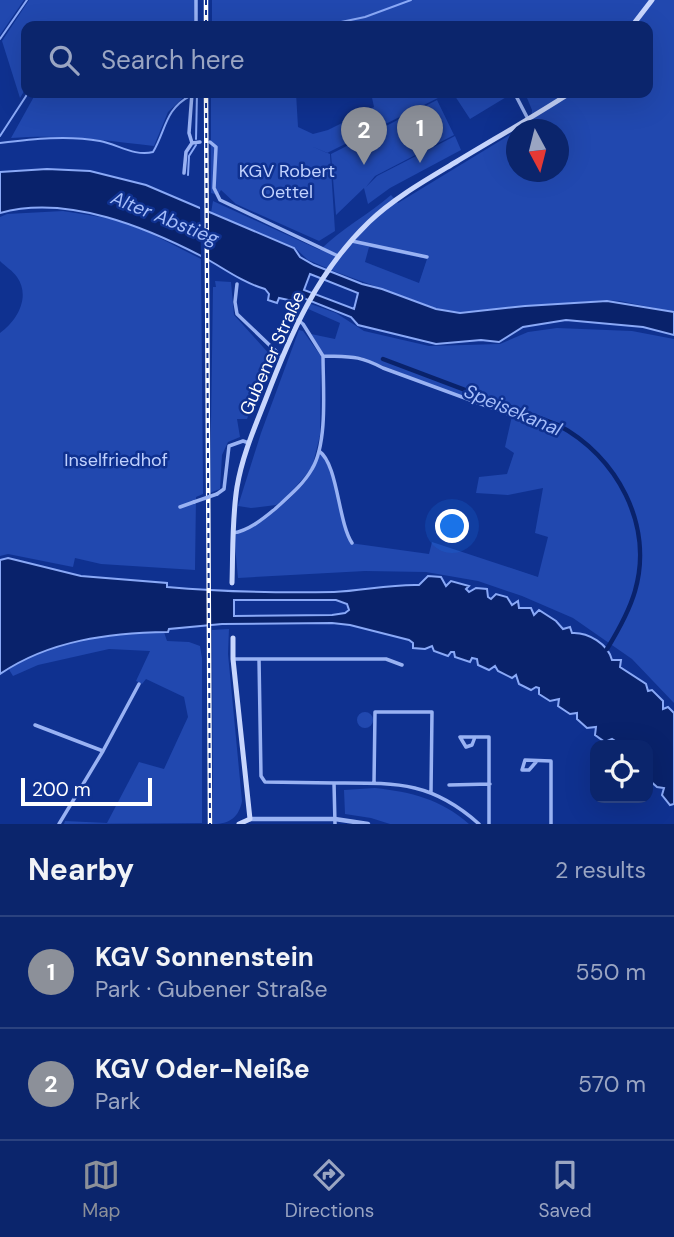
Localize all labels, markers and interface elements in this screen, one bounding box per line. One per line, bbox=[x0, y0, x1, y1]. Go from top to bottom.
search box bbox=[21, 21, 653, 98]
icon: search bbox=[45, 41, 83, 79]
text: Search here bbox=[101, 43, 244, 77]
pin: 1 bbox=[397, 105, 443, 163]
pin: 2 bbox=[341, 107, 387, 165]
north arrow bbox=[506, 119, 569, 182]
park label: KGV Robert Oettel bbox=[239, 159, 335, 204]
water label: Alter Abstieg bbox=[106, 185, 223, 251]
street label: Gubener Straße bbox=[234, 287, 310, 419]
water label: Speisekanal bbox=[460, 378, 566, 442]
park label: Inselfriedhof bbox=[64, 448, 168, 472]
your location bbox=[435, 509, 469, 543]
map controls bbox=[590, 740, 653, 803]
button: locate bbox=[590, 740, 653, 803]
scale bar bbox=[21, 775, 152, 807]
text: 200 m bbox=[32, 777, 91, 802]
text: Nearby bbox=[28, 850, 134, 889]
text: 2 results bbox=[555, 855, 646, 885]
text: KGV Sonnenstein bbox=[95, 940, 314, 974]
text: 1 bbox=[47, 957, 55, 987]
text: 550 m bbox=[576, 957, 646, 987]
text: Park · Gubener Straße bbox=[95, 974, 328, 1004]
text: KGV Oder-Neiße bbox=[95, 1052, 310, 1086]
text: 2 bbox=[44, 1069, 58, 1099]
text: 570 m bbox=[578, 1069, 646, 1099]
text: Park bbox=[95, 1086, 140, 1116]
tab: Map bbox=[82, 1156, 120, 1223]
tab: Directions bbox=[285, 1156, 374, 1223]
tab: Saved bbox=[539, 1156, 592, 1223]

